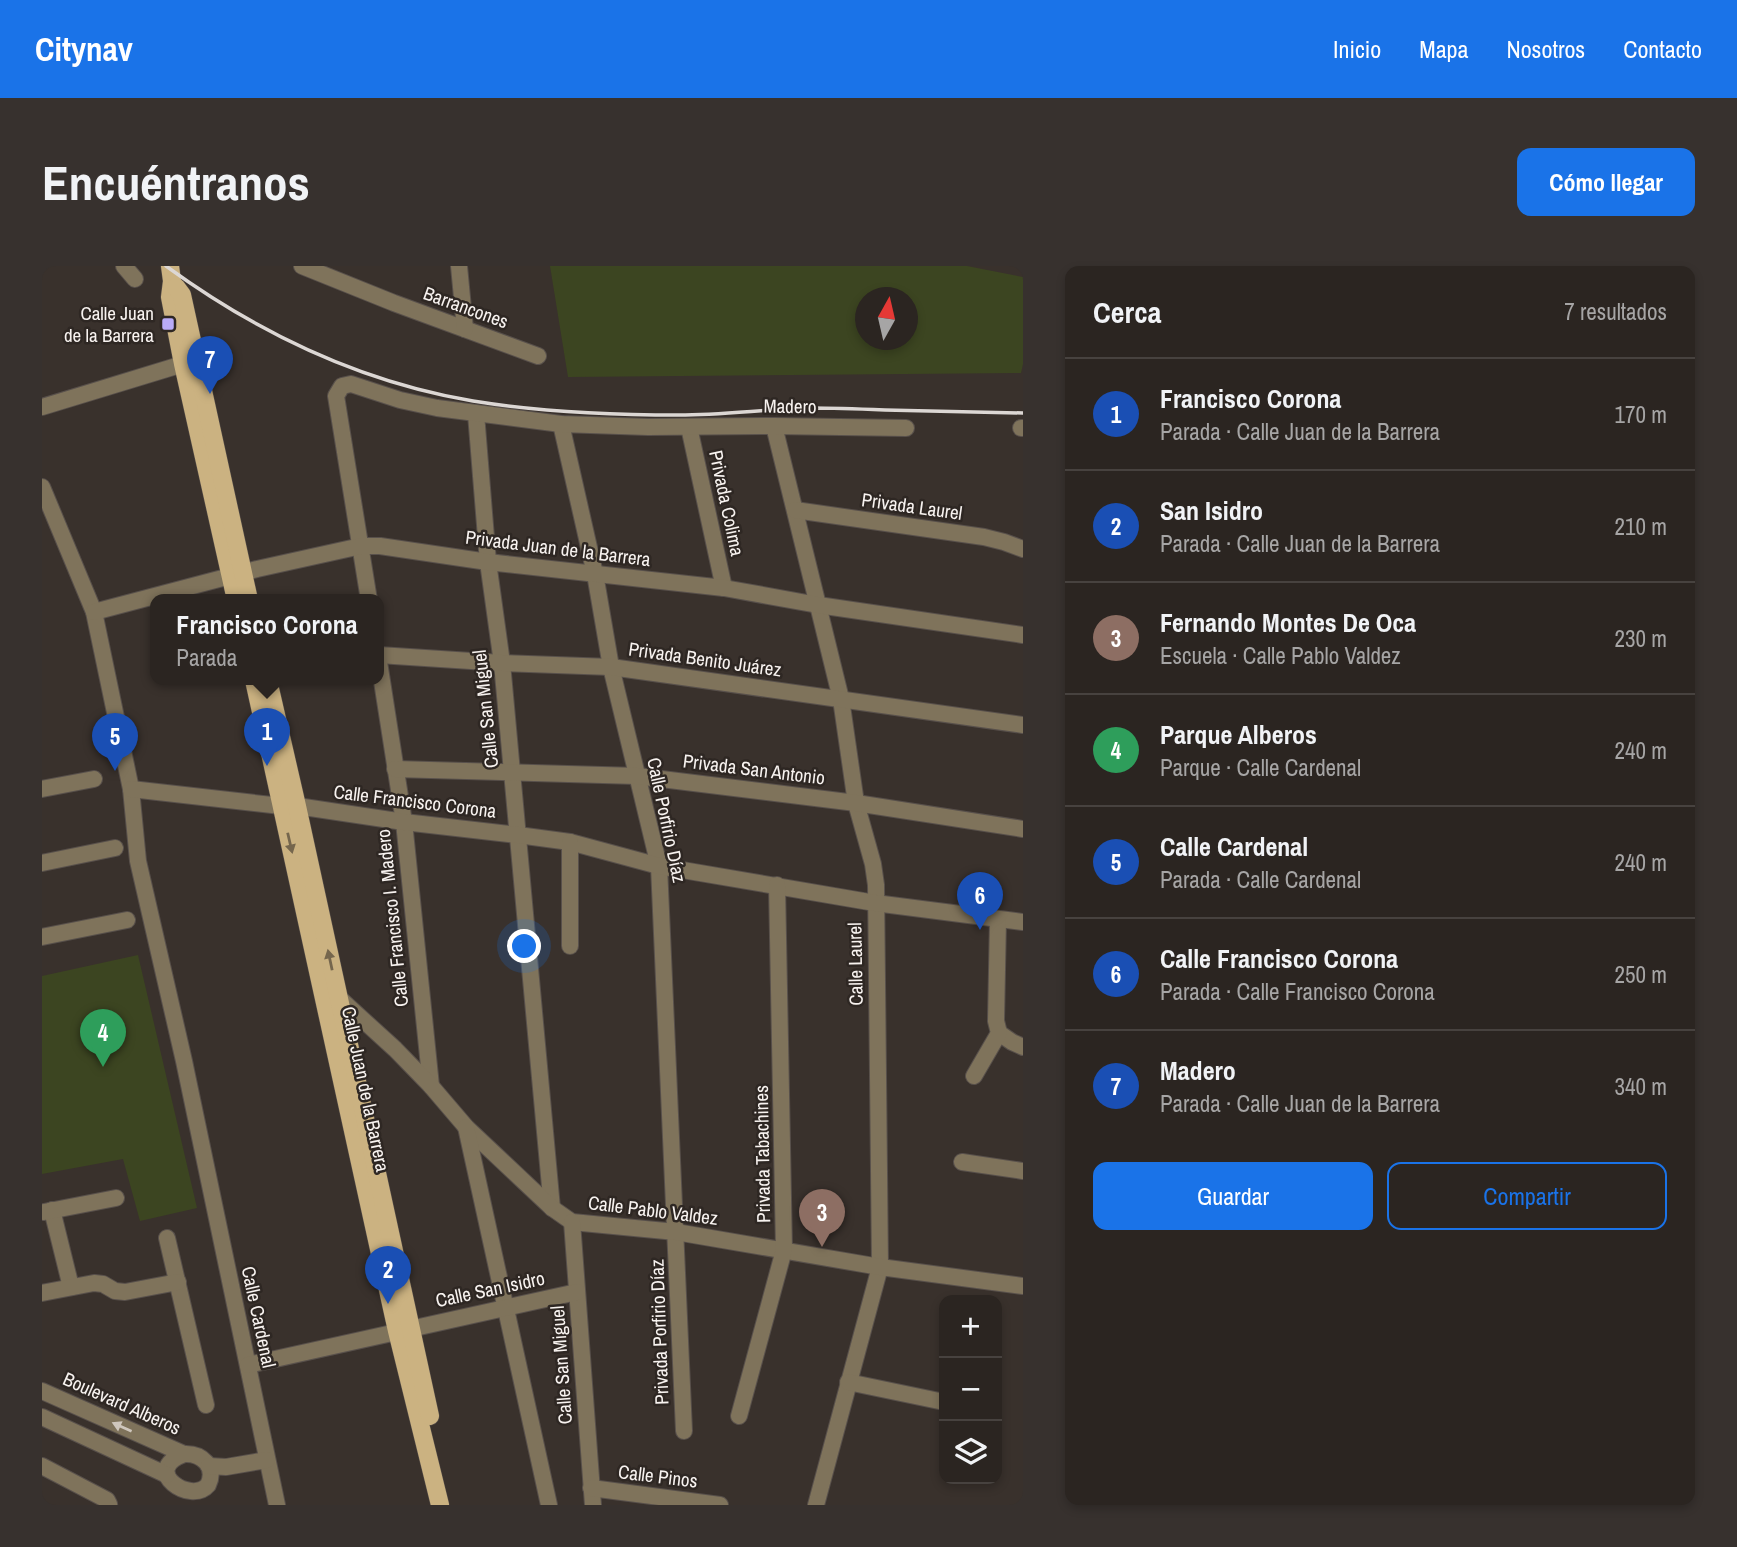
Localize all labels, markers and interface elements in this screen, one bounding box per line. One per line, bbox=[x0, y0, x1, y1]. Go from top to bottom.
text: Citynav bbox=[35, 27, 133, 71]
text: Inicio bbox=[1333, 33, 1381, 65]
text: Mapa bbox=[1419, 33, 1468, 65]
text: Nosotros bbox=[1506, 33, 1585, 65]
text: Contacto bbox=[1623, 33, 1702, 65]
button: Cómo llegar bbox=[1517, 148, 1695, 216]
text: Encuéntranos bbox=[42, 149, 310, 215]
street label: Barrancones bbox=[420, 280, 512, 334]
north arrow bbox=[855, 287, 918, 350]
text: Cerca bbox=[1093, 292, 1161, 332]
text: 7 resultados bbox=[1564, 296, 1667, 327]
place label: Calle Juan de la Barrera bbox=[64, 300, 154, 348]
marker: Calle Juan de la Barrera bbox=[160, 316, 176, 332]
pin: 7 bbox=[187, 336, 233, 394]
text: Francisco Corona bbox=[1160, 381, 1341, 416]
street label: Madero bbox=[763, 393, 817, 419]
text: 1 bbox=[1111, 399, 1121, 430]
text: 170 m bbox=[1615, 399, 1667, 430]
text: Parada · Calle Juan de la Barrera bbox=[1160, 416, 1440, 447]
street label: Privada Colima bbox=[703, 448, 751, 559]
street label: Privada Laurel bbox=[860, 486, 964, 526]
text: San Isidro bbox=[1160, 493, 1263, 528]
text: 2 bbox=[1111, 511, 1121, 542]
text: 210 m bbox=[1615, 511, 1667, 542]
street label: Privada Juan de la Barrera bbox=[464, 524, 652, 572]
text: Parada · Calle Juan de la Barrera bbox=[1160, 528, 1440, 559]
popup bbox=[150, 594, 384, 685]
text: Fernando Montes De Oca bbox=[1160, 605, 1416, 640]
text: Francisco Corona bbox=[176, 607, 358, 642]
text: 3 bbox=[1111, 623, 1121, 654]
text: 230 m bbox=[1615, 623, 1667, 654]
street label: Privada Benito Juárez bbox=[627, 635, 783, 683]
text: Escuela · Calle Pablo Valdez bbox=[1160, 640, 1401, 671]
text: Parada bbox=[176, 642, 237, 673]
street label: Calle San Miguel bbox=[466, 649, 504, 769]
pin: 1 bbox=[244, 708, 290, 766]
pin: 5 bbox=[92, 713, 138, 771]
text: Parque Alberos bbox=[1160, 717, 1317, 752]
text: 4 bbox=[1111, 735, 1121, 766]
text: 240 m bbox=[1615, 735, 1667, 766]
street label: Privada San Antonio bbox=[681, 747, 827, 791]
text: Parque · Calle Cardenal bbox=[1160, 752, 1361, 783]
street label: Calle Porfirio Díaz bbox=[641, 755, 693, 885]
street label: Calle Francisco Corona bbox=[332, 778, 498, 824]
street label: Calle Francisco I. Madero bbox=[370, 828, 414, 1008]
text: Calle Cardenal bbox=[1160, 829, 1308, 864]
one-way arrow bbox=[284, 832, 295, 854]
text: 5 bbox=[1111, 847, 1121, 878]
text: 240 m bbox=[1615, 847, 1667, 878]
text: Parada · Calle Cardenal bbox=[1160, 864, 1361, 895]
pin: 6 bbox=[957, 872, 1003, 930]
street label: Calle Laurel bbox=[841, 922, 869, 1006]
your location bbox=[507, 929, 541, 963]
text: Calle Francisco Corona bbox=[1160, 941, 1398, 976]
one-way arrow bbox=[325, 949, 336, 971]
text: 6 bbox=[1111, 959, 1121, 990]
text: 250 m bbox=[1615, 959, 1667, 990]
text: Parada · Calle Francisco Corona bbox=[1160, 976, 1435, 1007]
street label: Calle Juan de la Barrera bbox=[336, 1004, 396, 1174]
pin: 4 bbox=[80, 1009, 126, 1067]
text: Madero bbox=[1160, 1053, 1236, 1088]
text: 7 bbox=[1111, 1071, 1121, 1102]
text: 340 m bbox=[1615, 1071, 1667, 1102]
street label: Privada Tabachines bbox=[748, 1085, 776, 1223]
text: Parada · Calle Juan de la Barrera bbox=[1160, 1088, 1440, 1119]
button: Guardar bbox=[1093, 1162, 1373, 1230]
button: Compartir bbox=[1387, 1162, 1667, 1230]
street label: Calle Pablo Valdez bbox=[587, 1189, 720, 1231]
pin: 3 bbox=[799, 1189, 845, 1247]
pin: 2 bbox=[365, 1246, 411, 1304]
street label: Privada Porfirio Díaz bbox=[643, 1259, 675, 1405]
street label: Calle Cardenal bbox=[236, 1264, 282, 1370]
street label: Calle San Isidro bbox=[433, 1265, 547, 1313]
map controls bbox=[939, 1295, 1002, 1484]
button: + bbox=[939, 1295, 1002, 1358]
street label: Calle San Miguel bbox=[544, 1305, 578, 1425]
button: − bbox=[939, 1358, 1002, 1421]
street label: Boulevard Alberos bbox=[59, 1365, 185, 1441]
one-way arrow bbox=[111, 1421, 132, 1432]
button: layers bbox=[939, 1421, 1002, 1484]
street label: Calle Pinos bbox=[617, 1458, 699, 1494]

